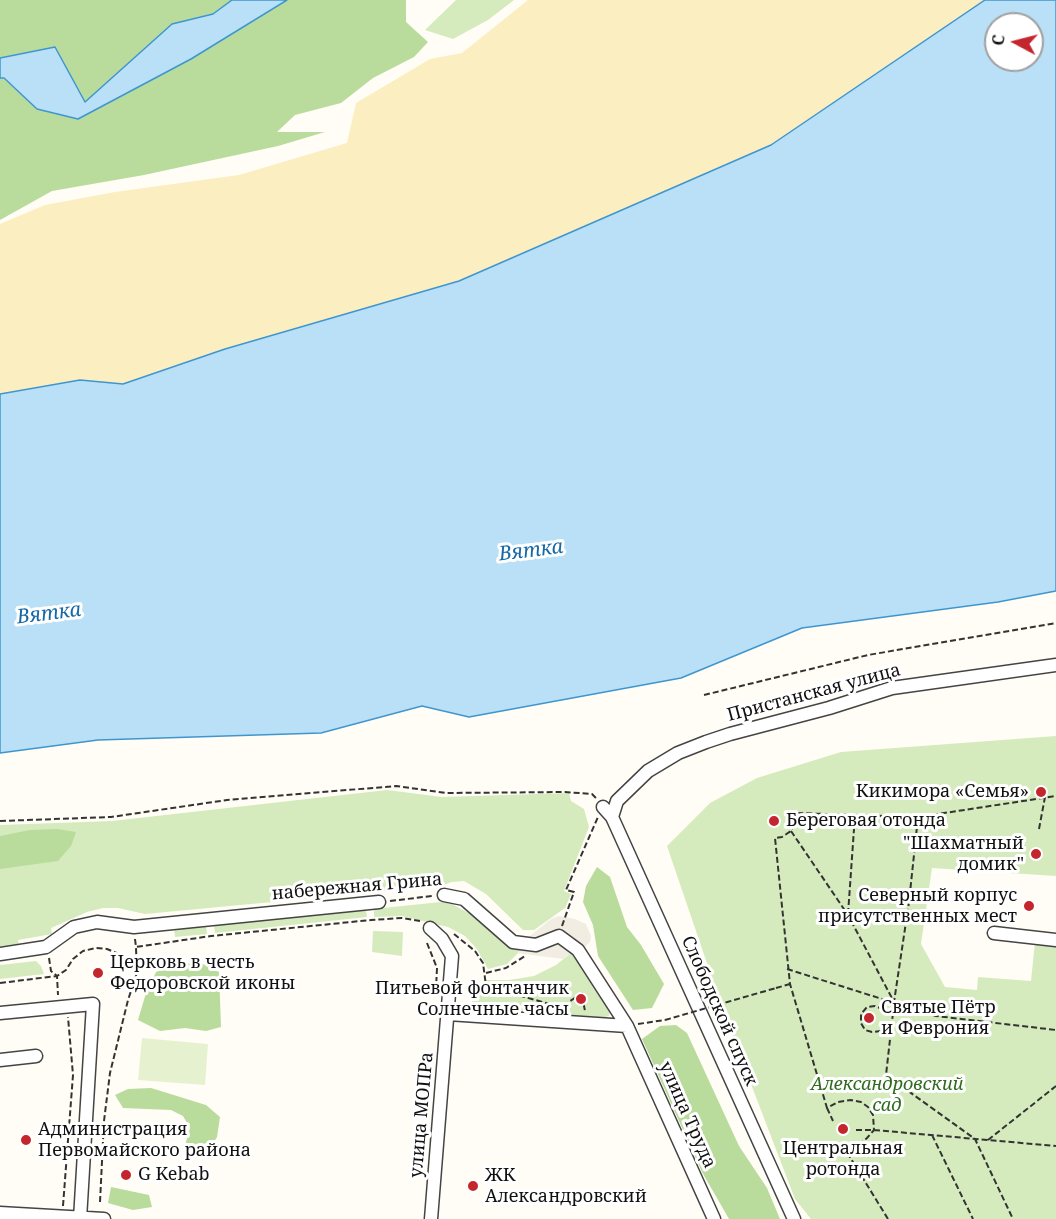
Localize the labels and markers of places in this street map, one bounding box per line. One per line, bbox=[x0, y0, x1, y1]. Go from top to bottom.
place label: Кикимора «Семья» bbox=[856, 781, 1029, 803]
marker: Кикимора «Семья» bbox=[1034, 785, 1048, 799]
place label: Береговая отонда bbox=[786, 810, 946, 832]
marker: Береговая отонда bbox=[767, 814, 781, 828]
place label: "Шахматный домик" bbox=[903, 833, 1024, 876]
marker: "Шахматный домик" bbox=[1029, 847, 1043, 861]
place label: Северный корпус присутственных мест bbox=[818, 885, 1017, 928]
marker: Северный корпус присутственных мест bbox=[1022, 899, 1036, 913]
place label: Церковь в честь Федоровской иконы bbox=[110, 952, 295, 994]
marker: Церковь в честь Федоровской иконы bbox=[91, 966, 105, 980]
place label: Питьевой фонтанчик Солнечные часы bbox=[375, 978, 569, 1020]
marker: Питьевой фонтанчик Солнечные часы bbox=[574, 992, 588, 1006]
place label: Святые Пётр и Феврония bbox=[881, 997, 996, 1040]
marker: Святые Пётр и Феврония bbox=[862, 1011, 876, 1025]
place label: Администрация Первомайского района bbox=[38, 1119, 251, 1162]
marker: Центральная ротонда bbox=[836, 1122, 850, 1136]
marker: Администрация Первомайского района bbox=[19, 1133, 33, 1147]
place label: Центральная ротонда bbox=[783, 1138, 903, 1180]
place label: G Kebab bbox=[138, 1164, 210, 1186]
place label: ЖК Александровский bbox=[485, 1165, 647, 1208]
marker: G Kebab bbox=[119, 1168, 133, 1182]
marker: ЖК Александровский bbox=[466, 1179, 480, 1193]

